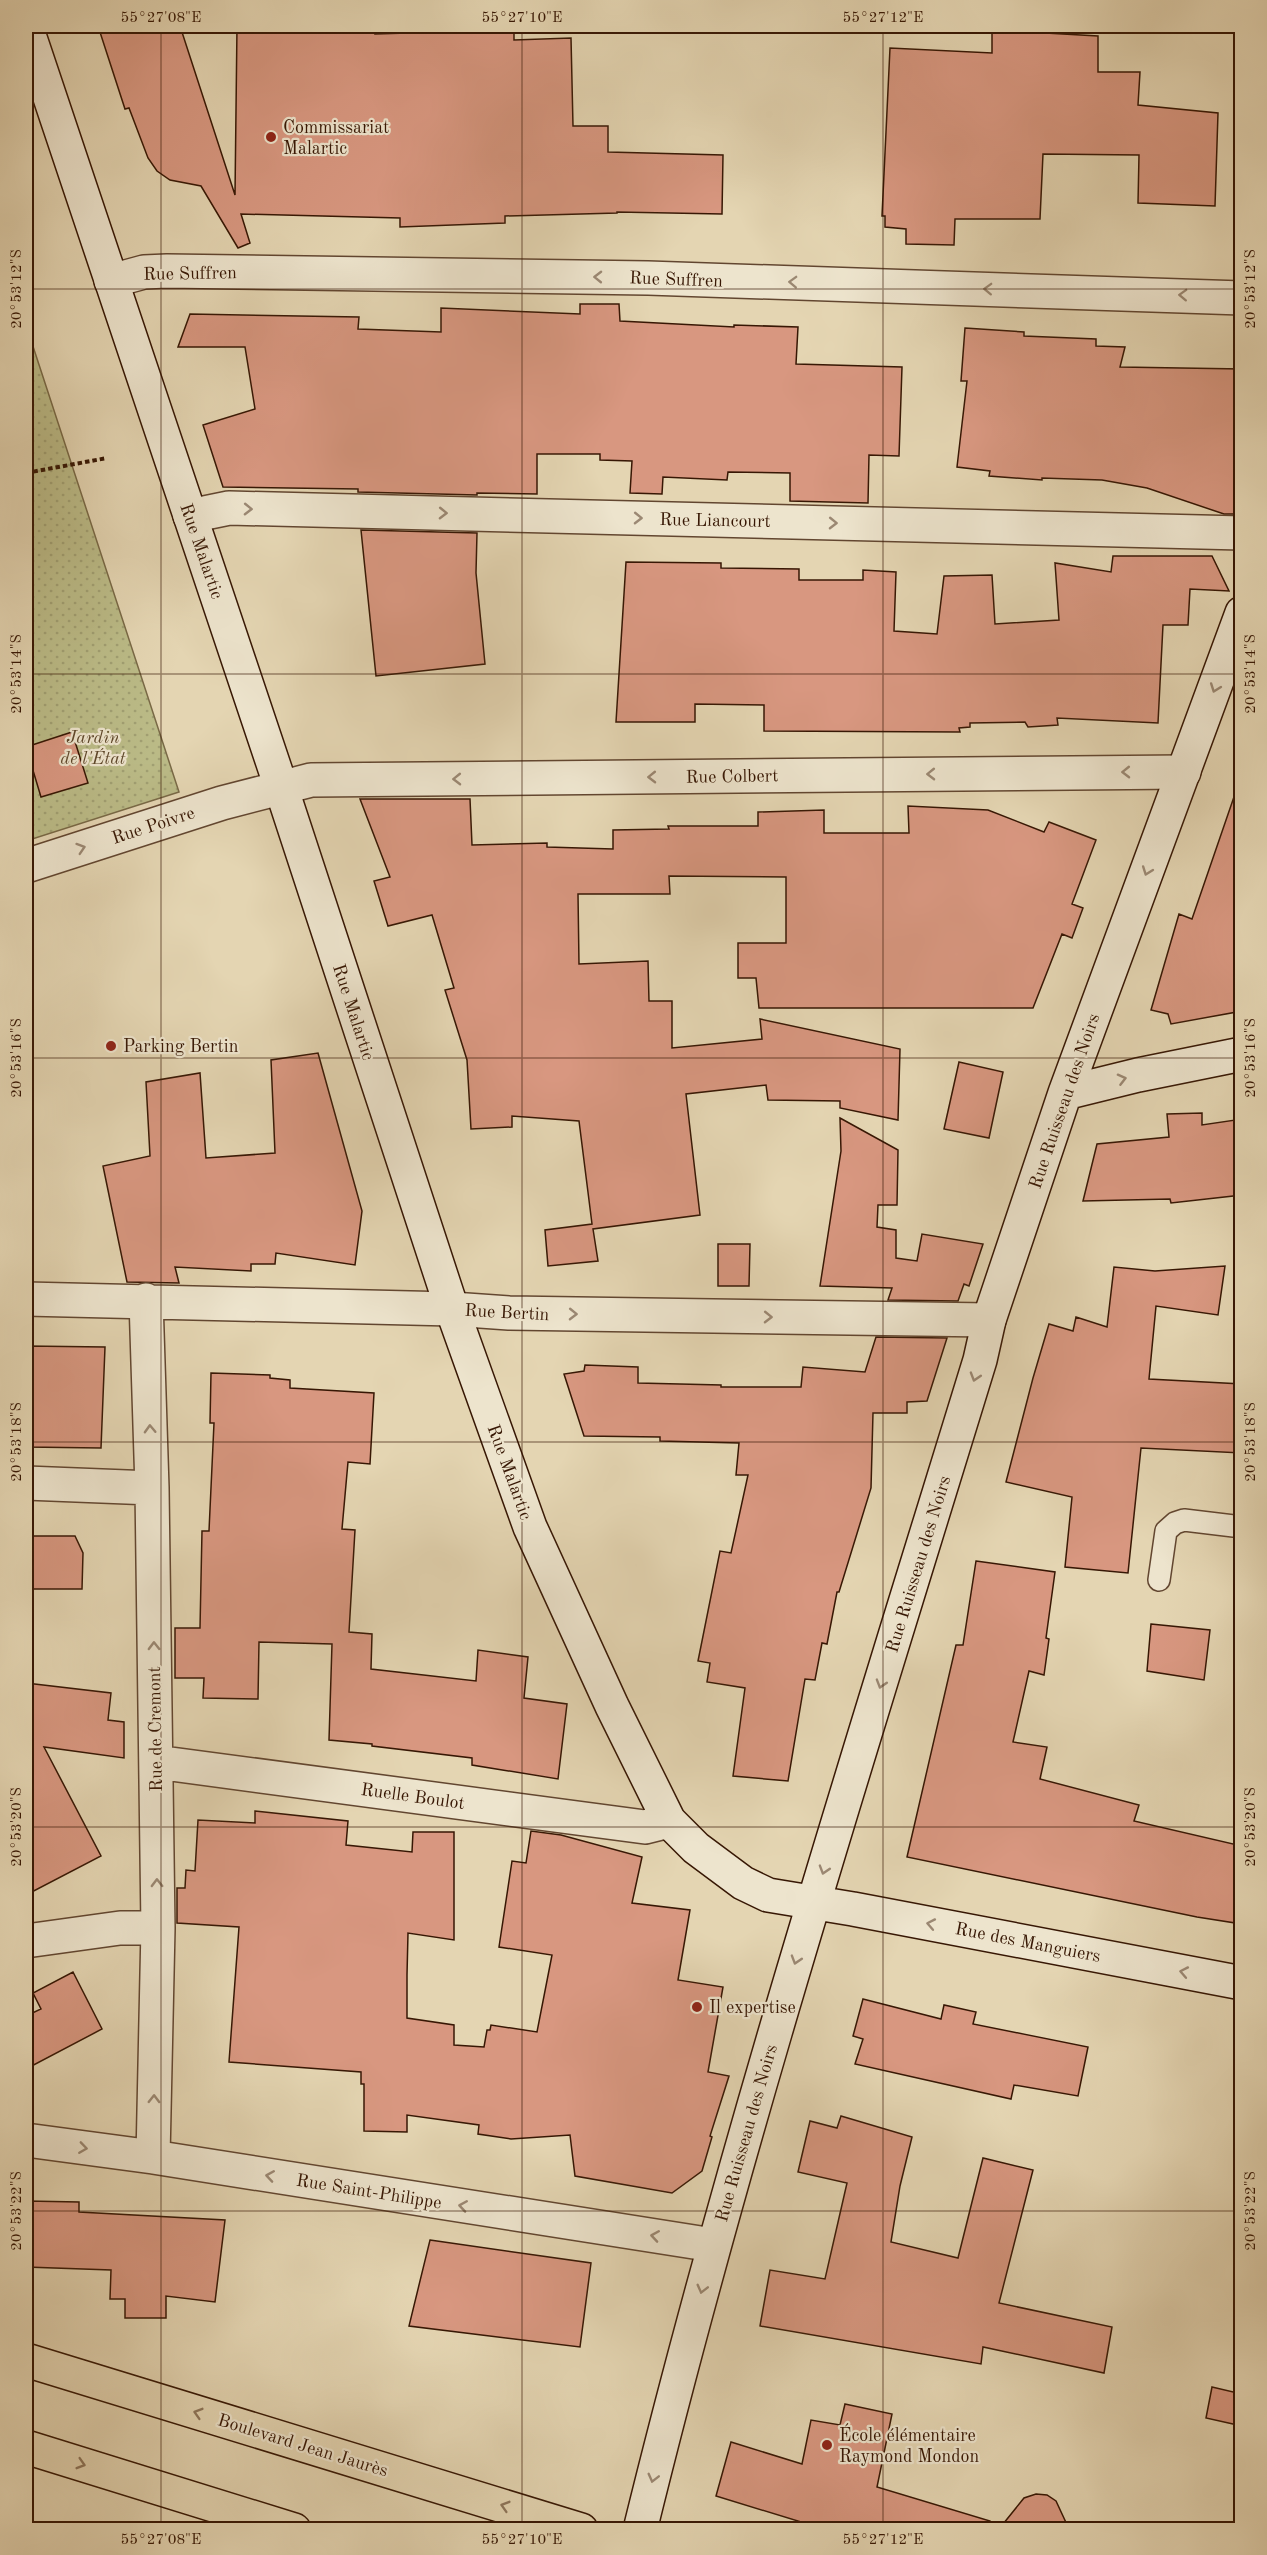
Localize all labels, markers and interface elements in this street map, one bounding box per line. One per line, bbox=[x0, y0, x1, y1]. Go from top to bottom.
text: 55°27'08"E bbox=[121, 11, 201, 26]
text: 55°27'10"E bbox=[482, 11, 562, 26]
text: 55°27'12"E bbox=[843, 11, 923, 26]
place label: Commissariat Malartic bbox=[283, 119, 389, 158]
marker: Commissariat Malartic bbox=[264, 130, 278, 144]
text: 20°53'12"S bbox=[10, 249, 25, 329]
text: 20°53'12"S bbox=[1244, 249, 1259, 329]
street label: Rue Suffren bbox=[143, 264, 237, 284]
street label: Rue Suffren bbox=[629, 269, 723, 291]
one-way arrow bbox=[594, 271, 603, 283]
one-way arrow bbox=[789, 276, 798, 289]
one-way arrow bbox=[984, 282, 993, 295]
one-way arrow bbox=[1179, 289, 1188, 301]
street label: Rue Malartic bbox=[176, 501, 226, 602]
one-way arrow bbox=[243, 502, 252, 515]
one-way arrow bbox=[438, 507, 447, 520]
street label: Rue Liancourt bbox=[659, 511, 771, 531]
one-way arrow bbox=[633, 512, 642, 524]
one-way arrow bbox=[828, 517, 837, 529]
text: 20°53'14"S bbox=[10, 634, 25, 714]
text: 20°53'14"S bbox=[1244, 634, 1259, 714]
one-way arrow bbox=[1209, 682, 1222, 693]
park label: Jardin de l'État bbox=[60, 729, 126, 768]
one-way arrow bbox=[1121, 766, 1130, 778]
street label: Rue Colbert bbox=[685, 767, 779, 787]
one-way arrow bbox=[926, 768, 935, 780]
one-way arrow bbox=[647, 771, 656, 783]
one-way arrow bbox=[452, 773, 461, 785]
street label: Rue Poivre bbox=[110, 804, 197, 848]
one-way arrow bbox=[75, 843, 86, 855]
one-way arrow bbox=[1142, 865, 1155, 876]
street label: Rue Malartic bbox=[329, 962, 377, 1063]
street label: Rue Ruisseau des Noirs bbox=[1026, 1011, 1103, 1191]
text: 20°53'16"S bbox=[10, 1018, 25, 1098]
text: 20°53'16"S bbox=[1244, 1018, 1259, 1098]
place label: Parking Bertin bbox=[123, 1038, 239, 1056]
marker: Parking Bertin bbox=[104, 1039, 118, 1053]
one-way arrow bbox=[1116, 1073, 1126, 1086]
street label: Rue Bertin bbox=[464, 1302, 550, 1324]
one-way arrow bbox=[569, 1308, 578, 1321]
one-way arrow bbox=[764, 1311, 773, 1324]
one-way arrow bbox=[970, 1371, 982, 1382]
text: 20°53'18"S bbox=[10, 1402, 25, 1482]
text: 20°53'18"S bbox=[1244, 1402, 1259, 1482]
street label: Rue Malartic bbox=[484, 1422, 535, 1523]
one-way arrow bbox=[144, 1425, 156, 1434]
street label: Rue Ruisseau des Noirs bbox=[883, 1474, 955, 1655]
one-way arrow bbox=[148, 1642, 160, 1651]
street label: Rue de Cremont bbox=[146, 1666, 166, 1792]
one-way arrow bbox=[876, 1678, 888, 1689]
street label: Ruelle Boulot bbox=[360, 1781, 466, 1813]
text: 20°53'20"S bbox=[10, 1787, 25, 1867]
text: 20°53'20"S bbox=[1244, 1787, 1259, 1867]
one-way arrow bbox=[819, 1864, 831, 1875]
one-way arrow bbox=[151, 1879, 163, 1888]
one-way arrow bbox=[926, 1918, 936, 1931]
street label: Rue des Manguiers bbox=[954, 1920, 1102, 1966]
one-way arrow bbox=[791, 1954, 803, 1965]
one-way arrow bbox=[1179, 1966, 1189, 1979]
place label: Il expertise bbox=[709, 1999, 796, 2017]
marker: Il expertise bbox=[690, 2000, 704, 2014]
street label: Rue Ruisseau des Noirs bbox=[713, 2042, 781, 2224]
one-way arrow bbox=[148, 2094, 160, 2103]
one-way arrow bbox=[79, 2141, 88, 2154]
one-way arrow bbox=[265, 2170, 274, 2182]
text: 20°53'22"S bbox=[10, 2171, 25, 2251]
text: 20°53'22"S bbox=[1244, 2171, 1259, 2251]
street label: Rue Saint-Philippe bbox=[295, 2172, 443, 2212]
one-way arrow bbox=[458, 2200, 467, 2212]
one-way arrow bbox=[651, 2230, 660, 2242]
one-way arrow bbox=[696, 2284, 709, 2294]
one-way arrow bbox=[193, 2408, 204, 2420]
street label: Boulevard Jean Jaurès bbox=[215, 2411, 390, 2481]
place label: École élémentaire Raymond Mondon bbox=[839, 2423, 979, 2466]
marker: École élémentaire Raymond Mondon bbox=[820, 2438, 834, 2452]
one-way arrow bbox=[75, 2457, 86, 2469]
one-way arrow bbox=[648, 2472, 660, 2483]
one-way arrow bbox=[500, 2501, 511, 2513]
text: 55°27'08"E bbox=[121, 2533, 201, 2548]
text: 55°27'10"E bbox=[482, 2533, 562, 2548]
text: 55°27'12"E bbox=[843, 2533, 923, 2548]

